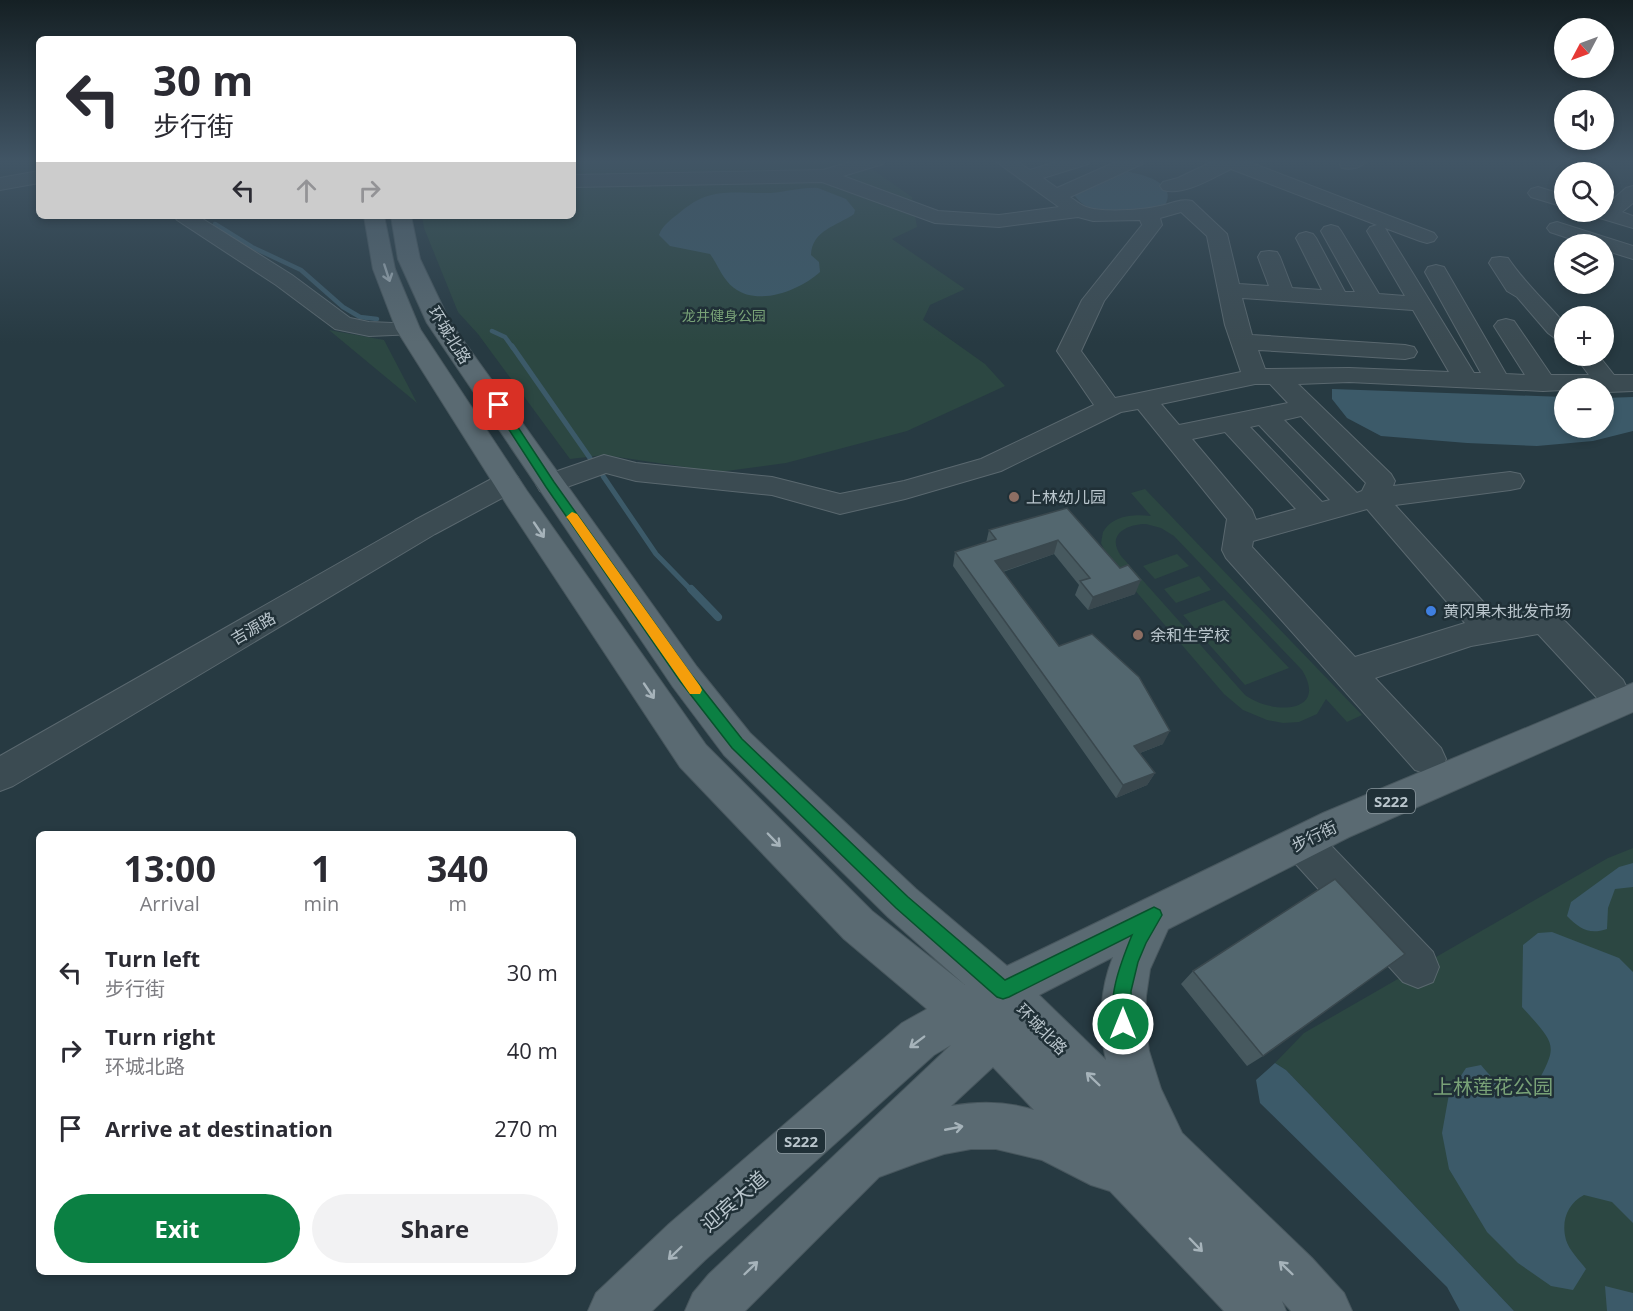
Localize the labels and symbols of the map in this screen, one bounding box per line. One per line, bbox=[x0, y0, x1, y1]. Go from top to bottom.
north arrow bbox=[1554, 18, 1614, 78]
one-way arrow bbox=[382, 263, 393, 282]
street label: 环城北路 bbox=[424, 302, 476, 368]
park label: 龙井健身公园 bbox=[682, 306, 766, 325]
pin bbox=[473, 379, 524, 430]
place label: 上林幼儿园 bbox=[1026, 486, 1106, 508]
marker: 上林幼儿园 bbox=[1007, 490, 1021, 504]
one-way arrow bbox=[533, 521, 545, 538]
place label: 黄冈果木批发市场 bbox=[1443, 600, 1571, 622]
marker: 黄冈果木批发市场 bbox=[1424, 604, 1438, 618]
street label: 吉源路 bbox=[227, 606, 279, 650]
place label: 余和生学校 bbox=[1150, 624, 1230, 646]
marker: 余和生学校 bbox=[1131, 628, 1145, 642]
one-way arrow bbox=[642, 683, 655, 700]
road number: S222 bbox=[1367, 789, 1415, 813]
street label: 步行街 bbox=[1288, 816, 1340, 856]
one-way arrow bbox=[767, 832, 782, 847]
position arrow bbox=[1091, 992, 1155, 1056]
street label: 环城北路 bbox=[1012, 999, 1072, 1059]
one-way arrow bbox=[909, 1035, 925, 1048]
one-way arrow bbox=[1085, 1071, 1100, 1086]
park label: 上林莲花公园 bbox=[1433, 1073, 1553, 1100]
one-way arrow bbox=[944, 1122, 963, 1133]
road number: S222 bbox=[777, 1129, 825, 1153]
street label: 迎宾大道 bbox=[695, 1165, 773, 1237]
one-way arrow bbox=[1189, 1238, 1204, 1253]
one-way arrow bbox=[667, 1246, 682, 1260]
one-way arrow bbox=[744, 1261, 759, 1276]
one-way arrow bbox=[1279, 1261, 1294, 1275]

